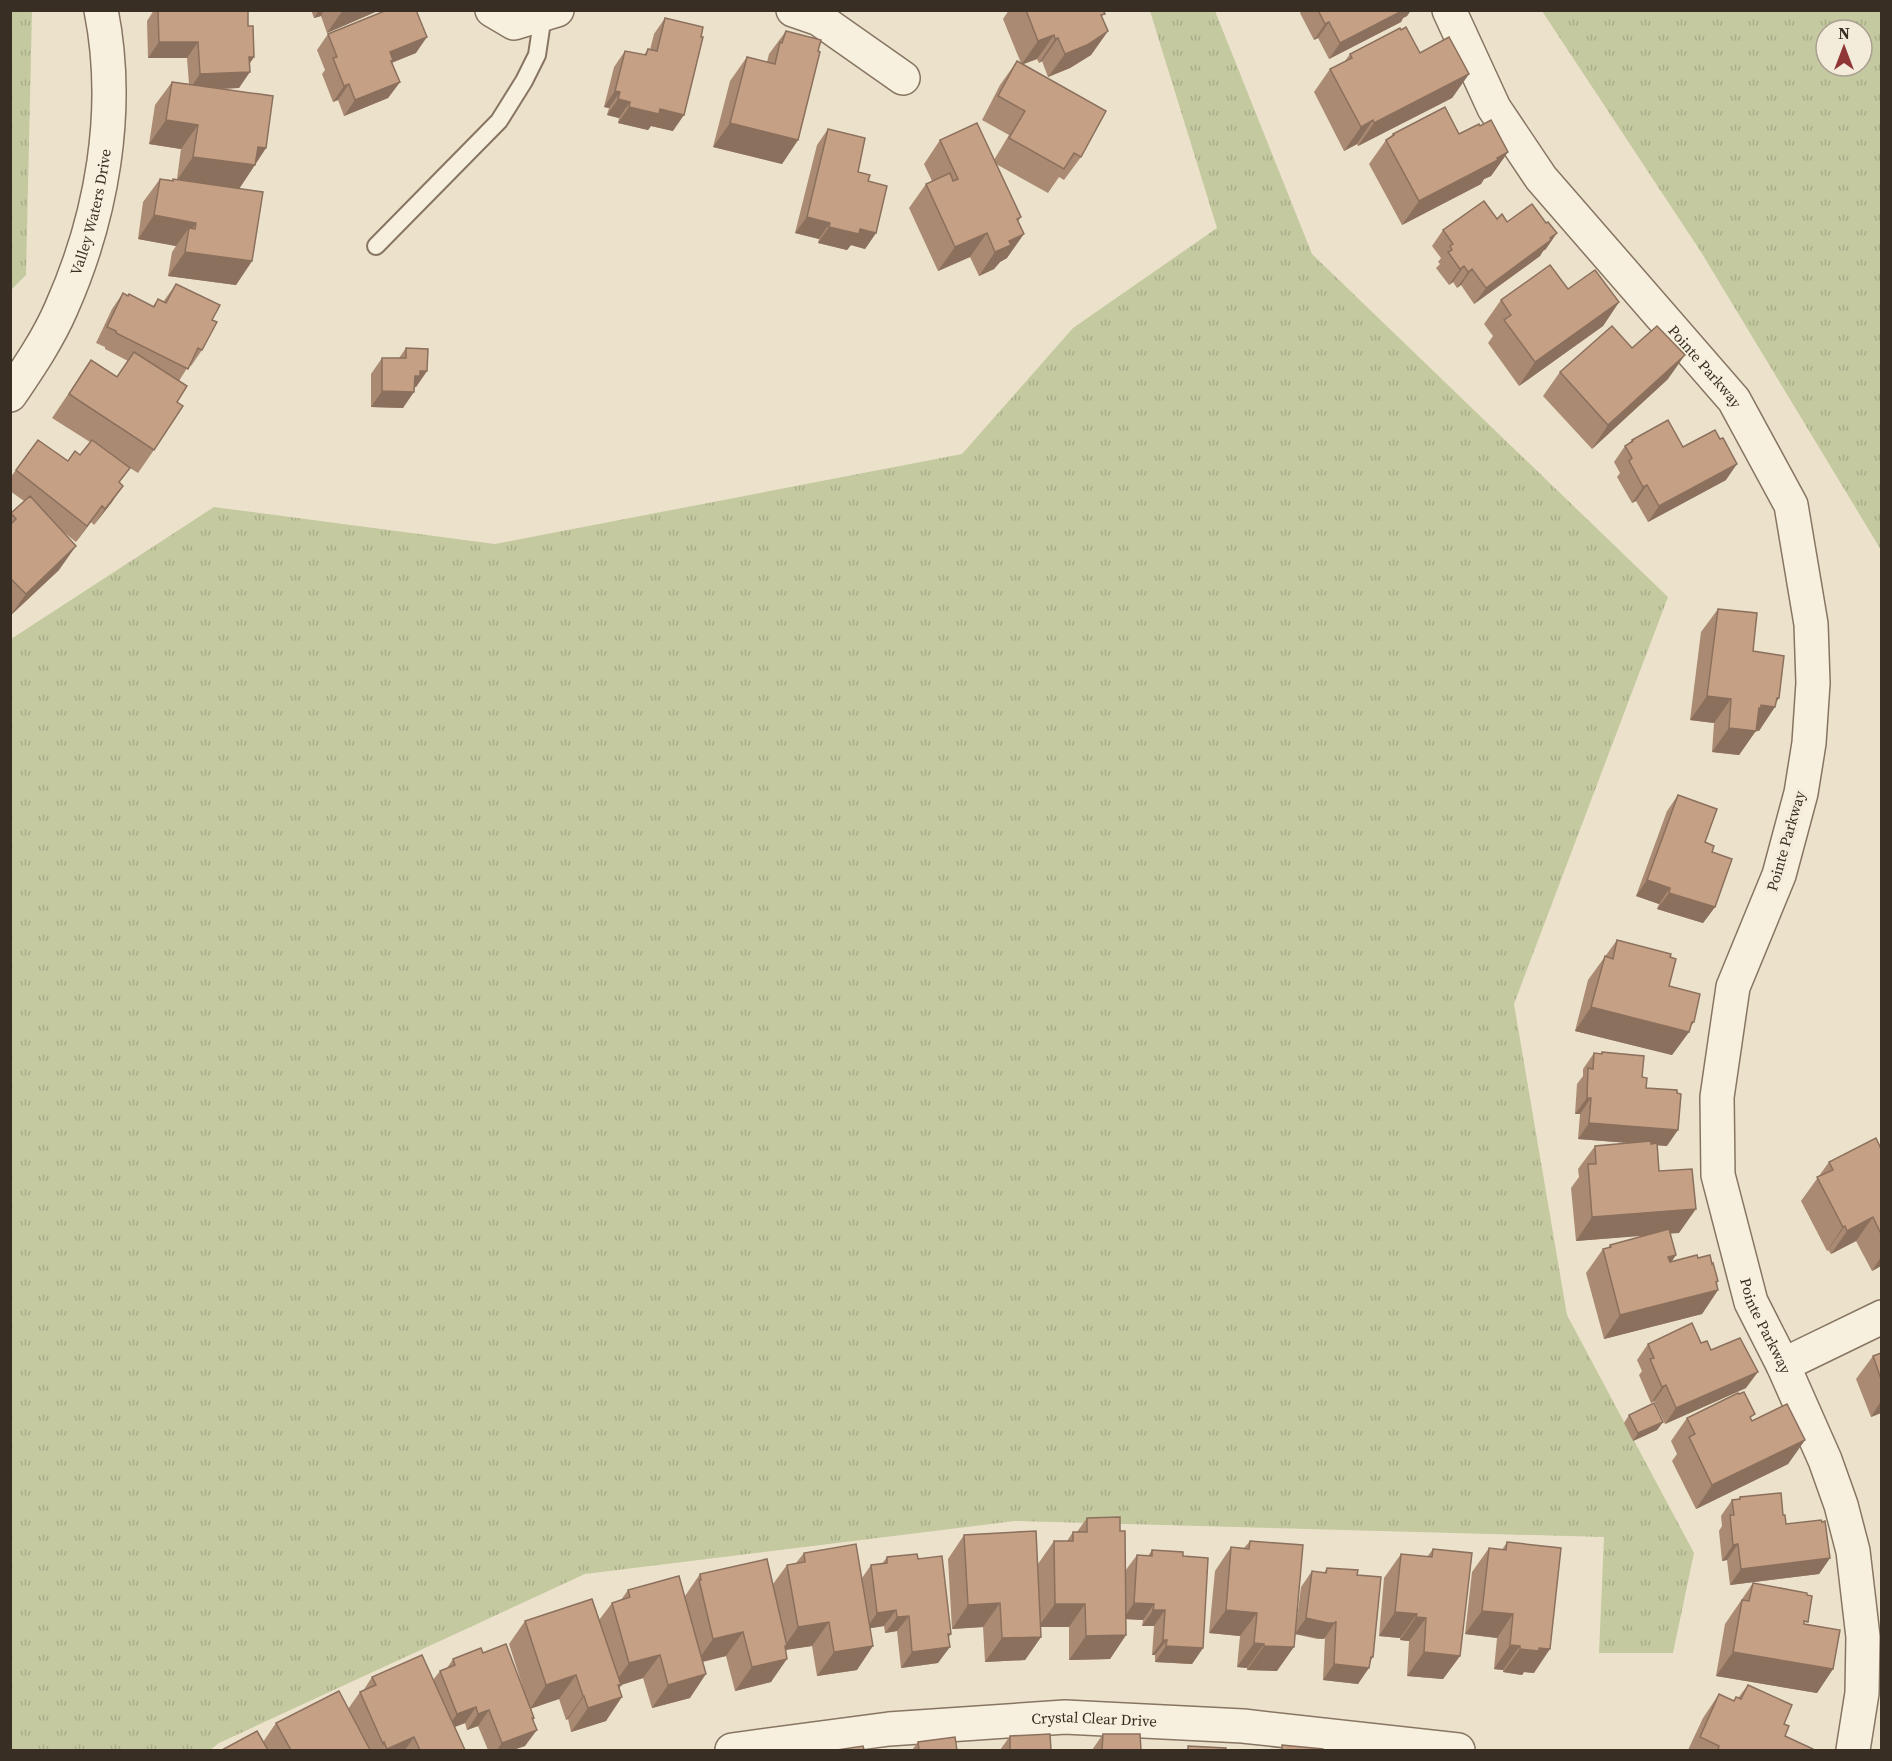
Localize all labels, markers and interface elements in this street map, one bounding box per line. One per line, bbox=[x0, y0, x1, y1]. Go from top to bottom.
north arrow bbox=[1814, 18, 1874, 78]
text: N bbox=[1838, 22, 1850, 44]
street label: Valley Waters Drive bbox=[65, 147, 116, 278]
street label: Pointe Parkway bbox=[1663, 320, 1747, 412]
street label: Pointe Parkway bbox=[1761, 788, 1810, 893]
street label: Pointe Parkway bbox=[1735, 1276, 1797, 1377]
street label: Crystal Clear Drive bbox=[1031, 1706, 1158, 1732]

